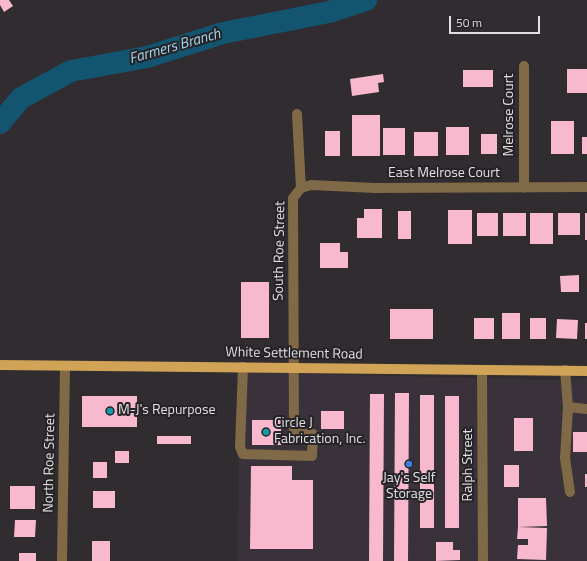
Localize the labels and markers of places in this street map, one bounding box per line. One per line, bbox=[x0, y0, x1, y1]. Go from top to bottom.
place label: M-J's Repurpose bbox=[118, 403, 216, 419]
marker: M-J's Repurpose bbox=[105, 406, 115, 416]
place label: Circle J Fabrication, Inc. bbox=[274, 416, 365, 448]
marker: Circle J Fabrication, Inc. bbox=[261, 427, 271, 437]
marker: Jay's Self Storage bbox=[404, 459, 414, 469]
place label: Jay's Self Storage bbox=[383, 471, 435, 504]

